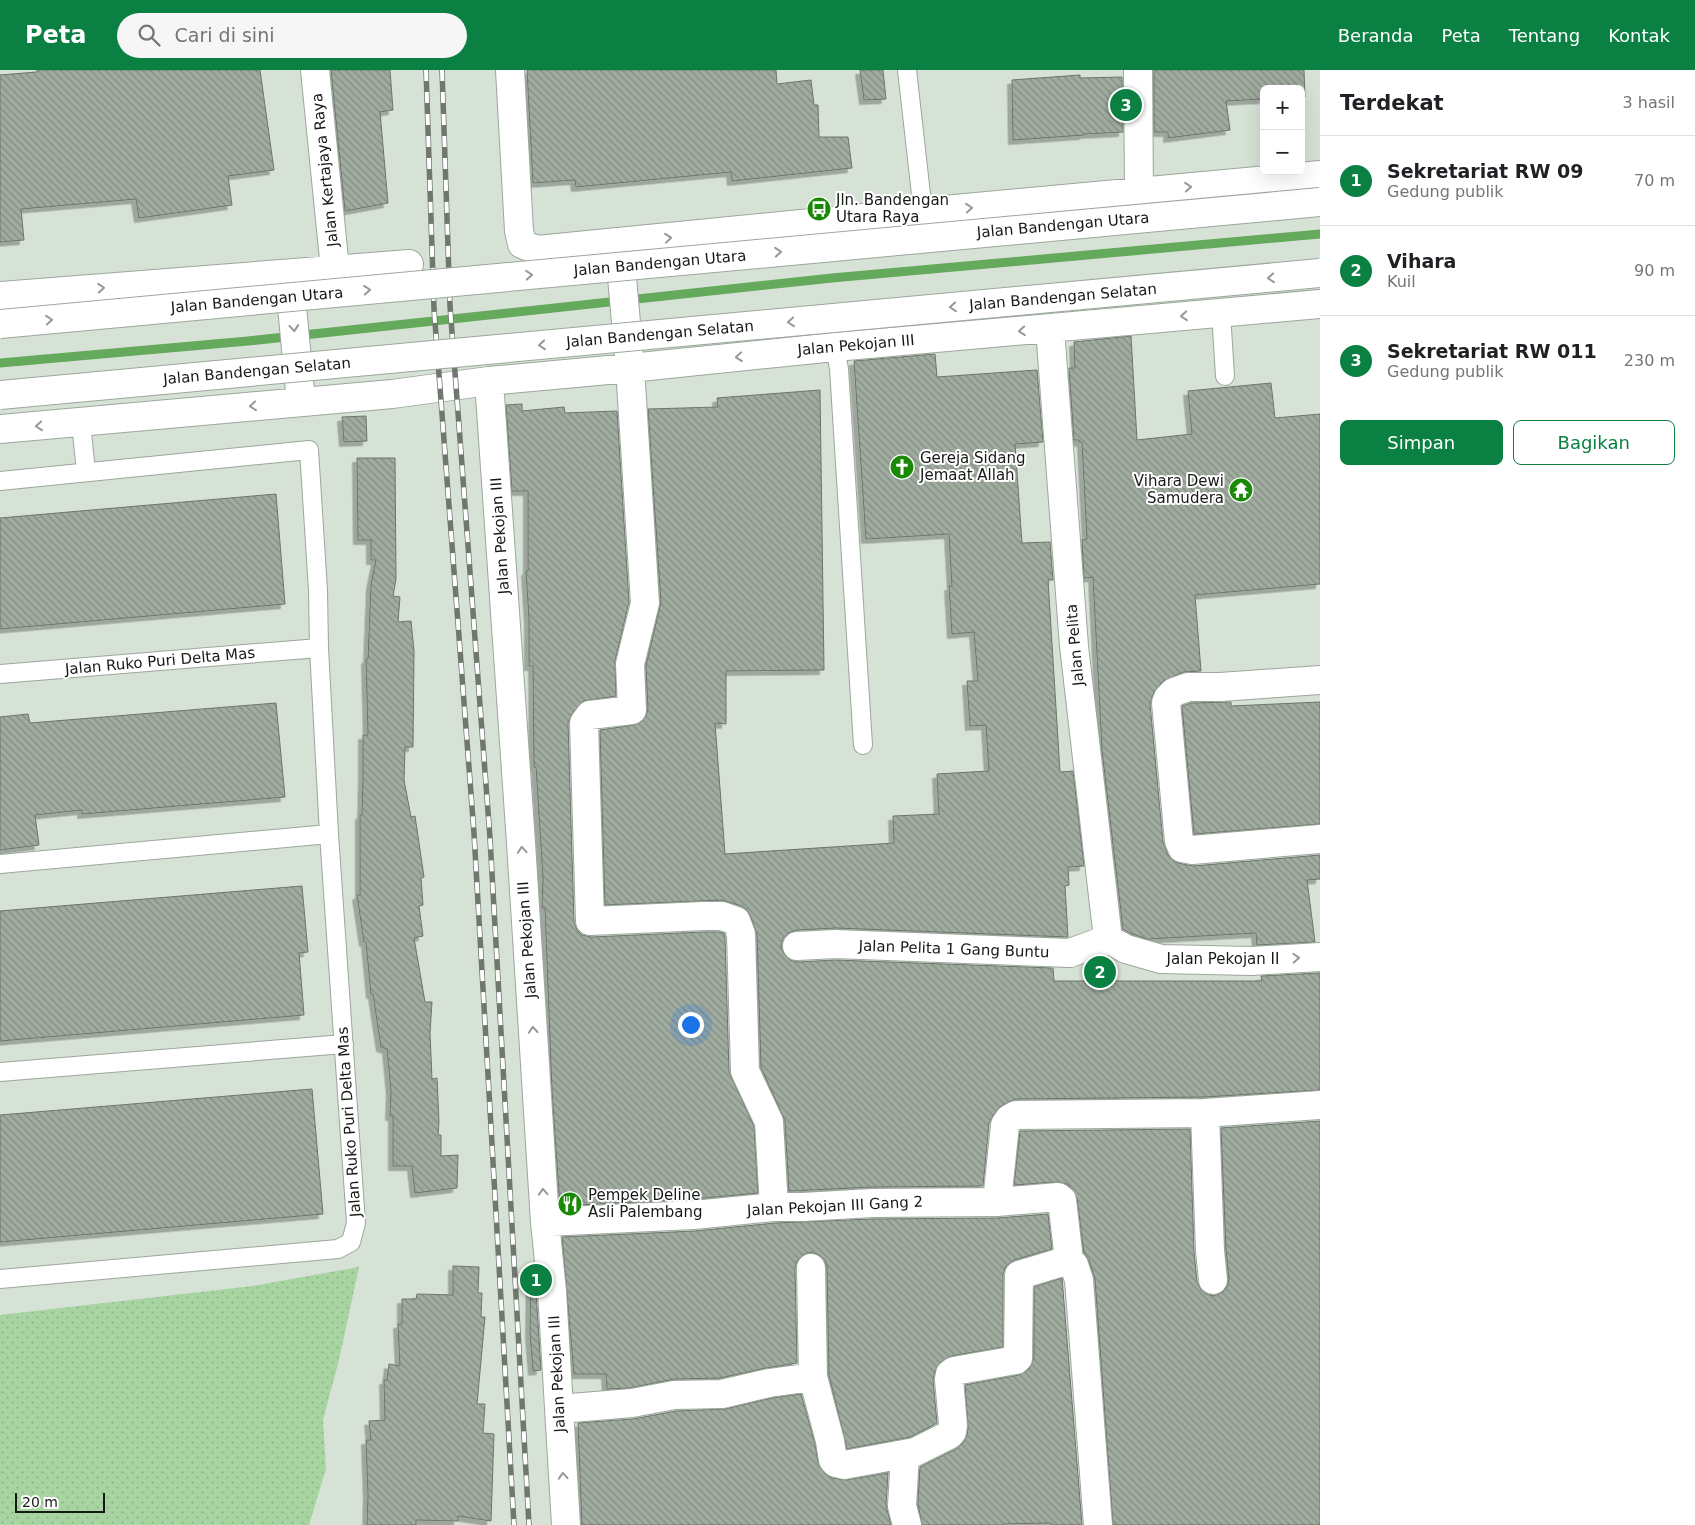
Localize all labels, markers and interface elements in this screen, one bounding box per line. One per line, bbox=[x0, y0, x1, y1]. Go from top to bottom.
search box bbox=[117, 13, 467, 58]
text: Peta bbox=[25, 21, 87, 49]
icon: search bbox=[135, 21, 163, 49]
text: Cari di sini bbox=[175, 24, 274, 46]
text: Beranda bbox=[1338, 25, 1413, 46]
text: Peta bbox=[1441, 25, 1481, 46]
text: Tentang bbox=[1509, 25, 1580, 46]
text: Kontak bbox=[1608, 25, 1670, 46]
map controls bbox=[1260, 85, 1305, 175]
button: + bbox=[1260, 85, 1305, 130]
pin: 3 bbox=[1110, 86, 1142, 124]
text: Terdekat bbox=[1340, 91, 1444, 115]
street label: Jalan Kertajaya Raya bbox=[308, 92, 342, 249]
text: 3 hasil bbox=[1623, 93, 1675, 112]
button: − bbox=[1260, 130, 1305, 175]
text: Sekretariat RW 09 bbox=[1387, 160, 1583, 182]
text: 1 bbox=[1350, 171, 1362, 190]
text: 70 m bbox=[1634, 171, 1675, 190]
one-way arrow bbox=[1184, 182, 1192, 193]
text: Gedung publik bbox=[1387, 182, 1504, 201]
place label: Jln. Bandengan Utara Raya bbox=[835, 191, 949, 226]
bus stop icon: Jln. Bandengan Utara Raya bbox=[806, 196, 832, 222]
one-way arrow bbox=[965, 202, 973, 213]
street label: Jalan Bandengan Utara bbox=[975, 208, 1150, 242]
one-way arrow bbox=[664, 233, 672, 244]
street label: Jalan Bandengan Utara bbox=[572, 246, 747, 280]
one-way arrow bbox=[774, 247, 782, 258]
text: Vihara bbox=[1387, 250, 1456, 272]
text: 2 bbox=[1350, 261, 1362, 280]
text: 90 m bbox=[1634, 261, 1675, 280]
one-way arrow bbox=[525, 270, 533, 281]
one-way arrow bbox=[1267, 272, 1275, 283]
text: Kuil bbox=[1387, 272, 1416, 291]
street label: Jalan Bandengan Selatan bbox=[967, 280, 1158, 314]
one-way arrow bbox=[97, 282, 105, 293]
street label: Jalan Bandengan Utara bbox=[169, 283, 344, 317]
one-way arrow bbox=[363, 285, 371, 296]
one-way arrow bbox=[949, 302, 957, 313]
one-way arrow bbox=[1180, 311, 1188, 322]
one-way arrow bbox=[45, 314, 53, 325]
one-way arrow bbox=[787, 316, 795, 327]
street label: Jalan Bandengan Selatan bbox=[564, 317, 755, 351]
one-way arrow bbox=[288, 324, 299, 332]
one-way arrow bbox=[1018, 325, 1026, 336]
street label: Jalan Pekojan III bbox=[796, 331, 915, 359]
one-way arrow bbox=[538, 339, 546, 350]
text: Sekretariat RW 011 bbox=[1387, 340, 1597, 362]
one-way arrow bbox=[734, 351, 742, 362]
text: 3 bbox=[1350, 351, 1362, 370]
text: 230 m bbox=[1624, 351, 1675, 370]
street label: Jalan Bandengan Selatan bbox=[161, 354, 352, 388]
text: Gedung publik bbox=[1387, 362, 1504, 381]
one-way arrow bbox=[248, 400, 256, 411]
one-way arrow bbox=[34, 420, 42, 431]
button: Simpan bbox=[1340, 420, 1503, 465]
button: Bagikan bbox=[1513, 420, 1675, 465]
place label: Gereja Sidang Jemaat Allah bbox=[919, 449, 1025, 484]
church icon: Gereja Sidang Jemaat Allah bbox=[889, 454, 915, 480]
place label: Vihara Dewi Samudera bbox=[1134, 472, 1224, 507]
street label: Jalan Pekojan III bbox=[487, 477, 513, 596]
temple icon: Vihara Dewi Samudera bbox=[1228, 477, 1254, 503]
street label: Jalan Pelita bbox=[1062, 603, 1088, 688]
street label: Jalan Ruko Puri Delta Mas bbox=[63, 644, 256, 678]
one-way arrow bbox=[516, 846, 527, 854]
street label: Jalan Pekojan III bbox=[514, 881, 540, 1000]
street label: Jalan Pelita 1 Gang Buntu bbox=[857, 937, 1050, 961]
street label: Jalan Pekojan II bbox=[1166, 950, 1279, 968]
pin: 2 bbox=[1084, 953, 1116, 991]
one-way arrow bbox=[1292, 953, 1300, 964]
your location bbox=[678, 1012, 704, 1038]
street label: Jalan Ruko Puri Delta Mas bbox=[333, 1026, 365, 1219]
one-way arrow bbox=[527, 1026, 538, 1034]
place label: Pempek Deline Asli Palembang bbox=[588, 1186, 703, 1221]
one-way arrow bbox=[537, 1188, 548, 1196]
restaurant icon: Pempek Deline Asli Palembang bbox=[557, 1191, 583, 1217]
street label: Jalan Pekojan III Gang 2 bbox=[746, 1192, 923, 1220]
pin: 1 bbox=[520, 1261, 552, 1299]
street label: Jalan Pekojan III bbox=[545, 1315, 569, 1434]
one-way arrow bbox=[557, 1472, 568, 1480]
scale bar bbox=[15, 1490, 105, 1513]
text: 20 m bbox=[22, 1494, 58, 1510]

